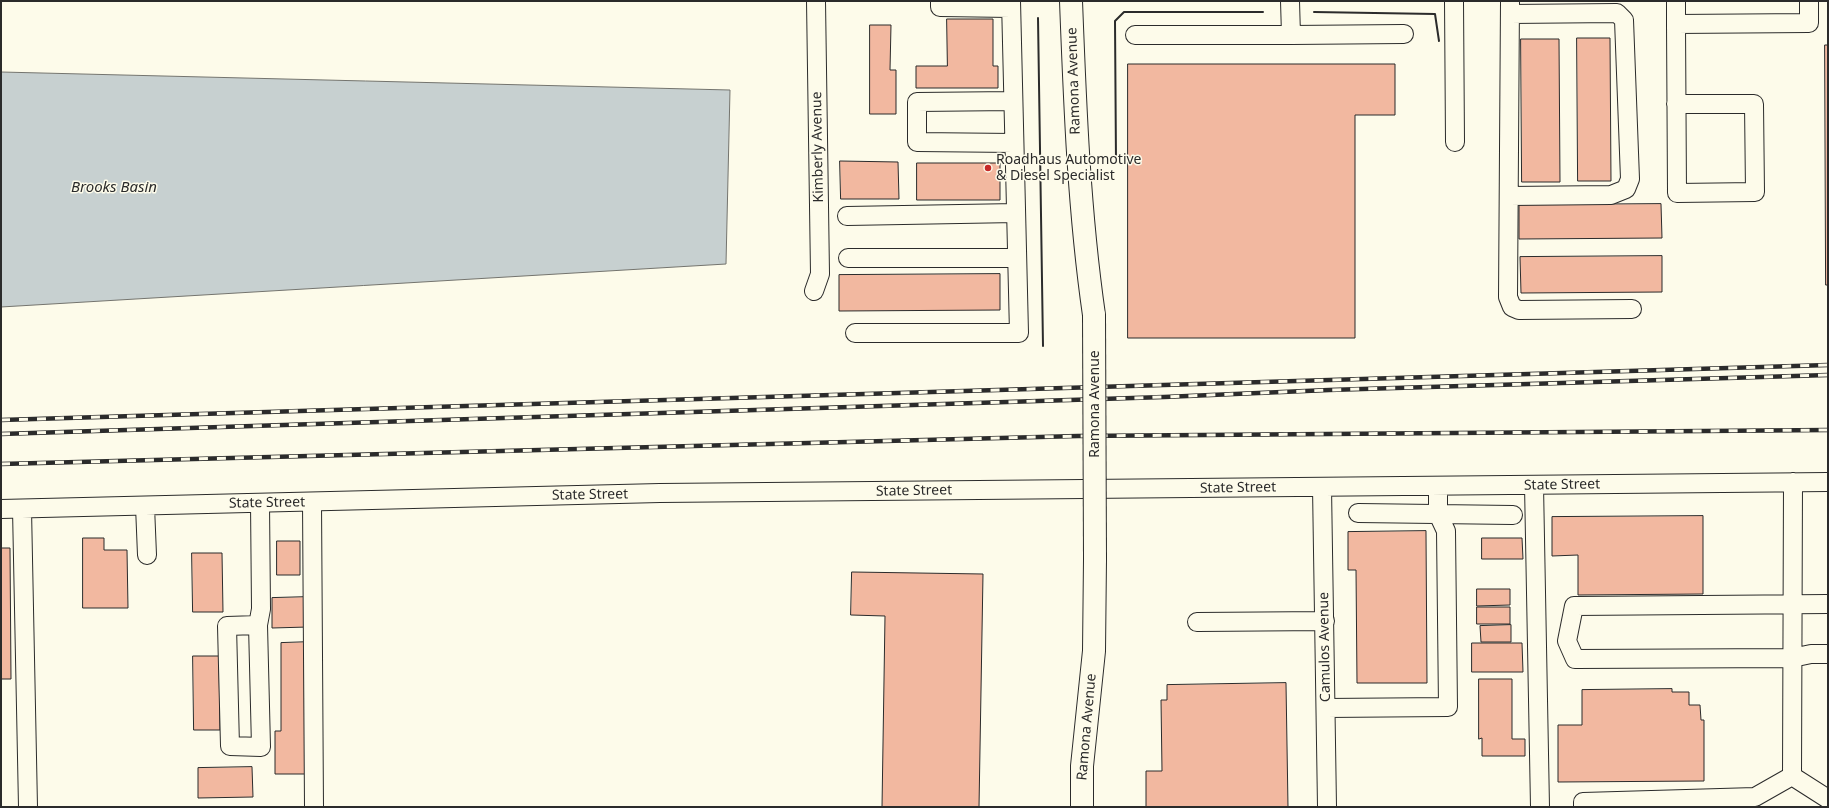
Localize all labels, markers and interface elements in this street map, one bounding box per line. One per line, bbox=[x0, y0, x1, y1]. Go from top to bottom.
street label: Ramona Avenue bbox=[1064, 27, 1084, 135]
street label: Kimberly Avenue bbox=[809, 91, 827, 203]
place label: Roadhaus Automotive & Diesel Specialist bbox=[996, 152, 1142, 184]
marker: Roadhaus Automotive & Diesel Specialist bbox=[983, 163, 993, 173]
water label: Brooks Basin bbox=[71, 179, 157, 197]
street label: Ramona Avenue bbox=[1087, 350, 1103, 458]
street label: State Street bbox=[1524, 476, 1600, 494]
street label: State Street bbox=[1200, 479, 1276, 497]
street label: State Street bbox=[876, 482, 952, 500]
street label: State Street bbox=[552, 486, 628, 504]
street label: State Street bbox=[229, 494, 305, 512]
street label: Camulos Avenue bbox=[1316, 592, 1334, 702]
street label: Ramona Avenue bbox=[1074, 673, 1100, 781]

